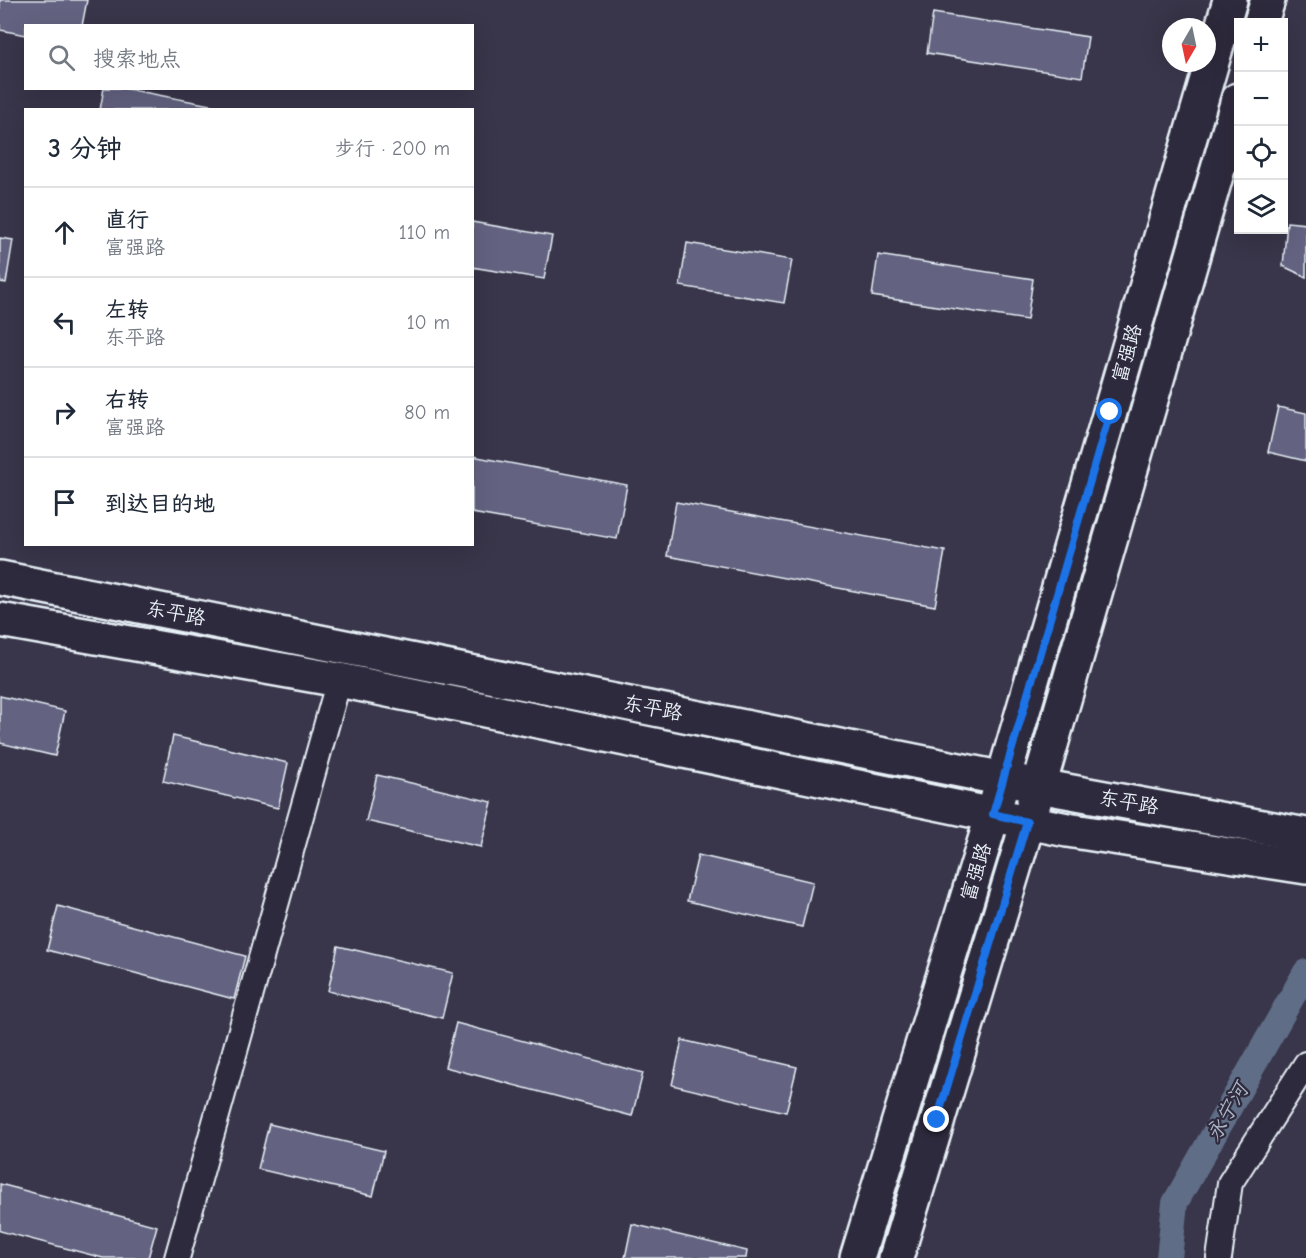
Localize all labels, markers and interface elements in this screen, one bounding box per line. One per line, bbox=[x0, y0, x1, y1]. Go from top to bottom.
north arrow bbox=[1162, 18, 1216, 72]
map controls bbox=[1234, 18, 1288, 234]
button: + bbox=[1234, 18, 1288, 72]
search box bbox=[24, 24, 474, 90]
icon: search bbox=[45, 41, 78, 74]
text: 搜索地点 bbox=[93, 46, 181, 72]
button: − bbox=[1234, 72, 1288, 126]
button: locate bbox=[1234, 126, 1288, 180]
text: 3 分钟 bbox=[48, 134, 122, 164]
text: 步行 · 200 m bbox=[335, 137, 450, 160]
button: layers bbox=[1234, 180, 1288, 234]
text: 直行 bbox=[105, 207, 149, 233]
icon: ahead bbox=[48, 216, 81, 249]
text: 110 m bbox=[399, 221, 450, 244]
text: 富强路 bbox=[105, 236, 165, 259]
text: 左转 bbox=[105, 297, 149, 323]
icon: left bbox=[48, 306, 81, 339]
text: 10 m bbox=[407, 311, 450, 334]
street label: 富强路 bbox=[1108, 320, 1147, 385]
text: 东平路 bbox=[105, 326, 165, 349]
text: 右转 bbox=[105, 387, 149, 413]
icon: right bbox=[48, 396, 81, 429]
route start bbox=[1096, 398, 1122, 424]
text: 80 m bbox=[404, 401, 450, 424]
text: 富强路 bbox=[105, 416, 165, 439]
icon: arrive bbox=[48, 486, 81, 519]
text: 到达目的地 bbox=[105, 491, 215, 517]
street label: 东平路 bbox=[144, 596, 209, 630]
street label: 东平路 bbox=[621, 691, 686, 725]
street label: 东平路 bbox=[1097, 785, 1162, 819]
street label: 富强路 bbox=[956, 839, 996, 904]
water label: 永宁河 bbox=[1201, 1076, 1255, 1145]
route end bbox=[923, 1106, 949, 1132]

